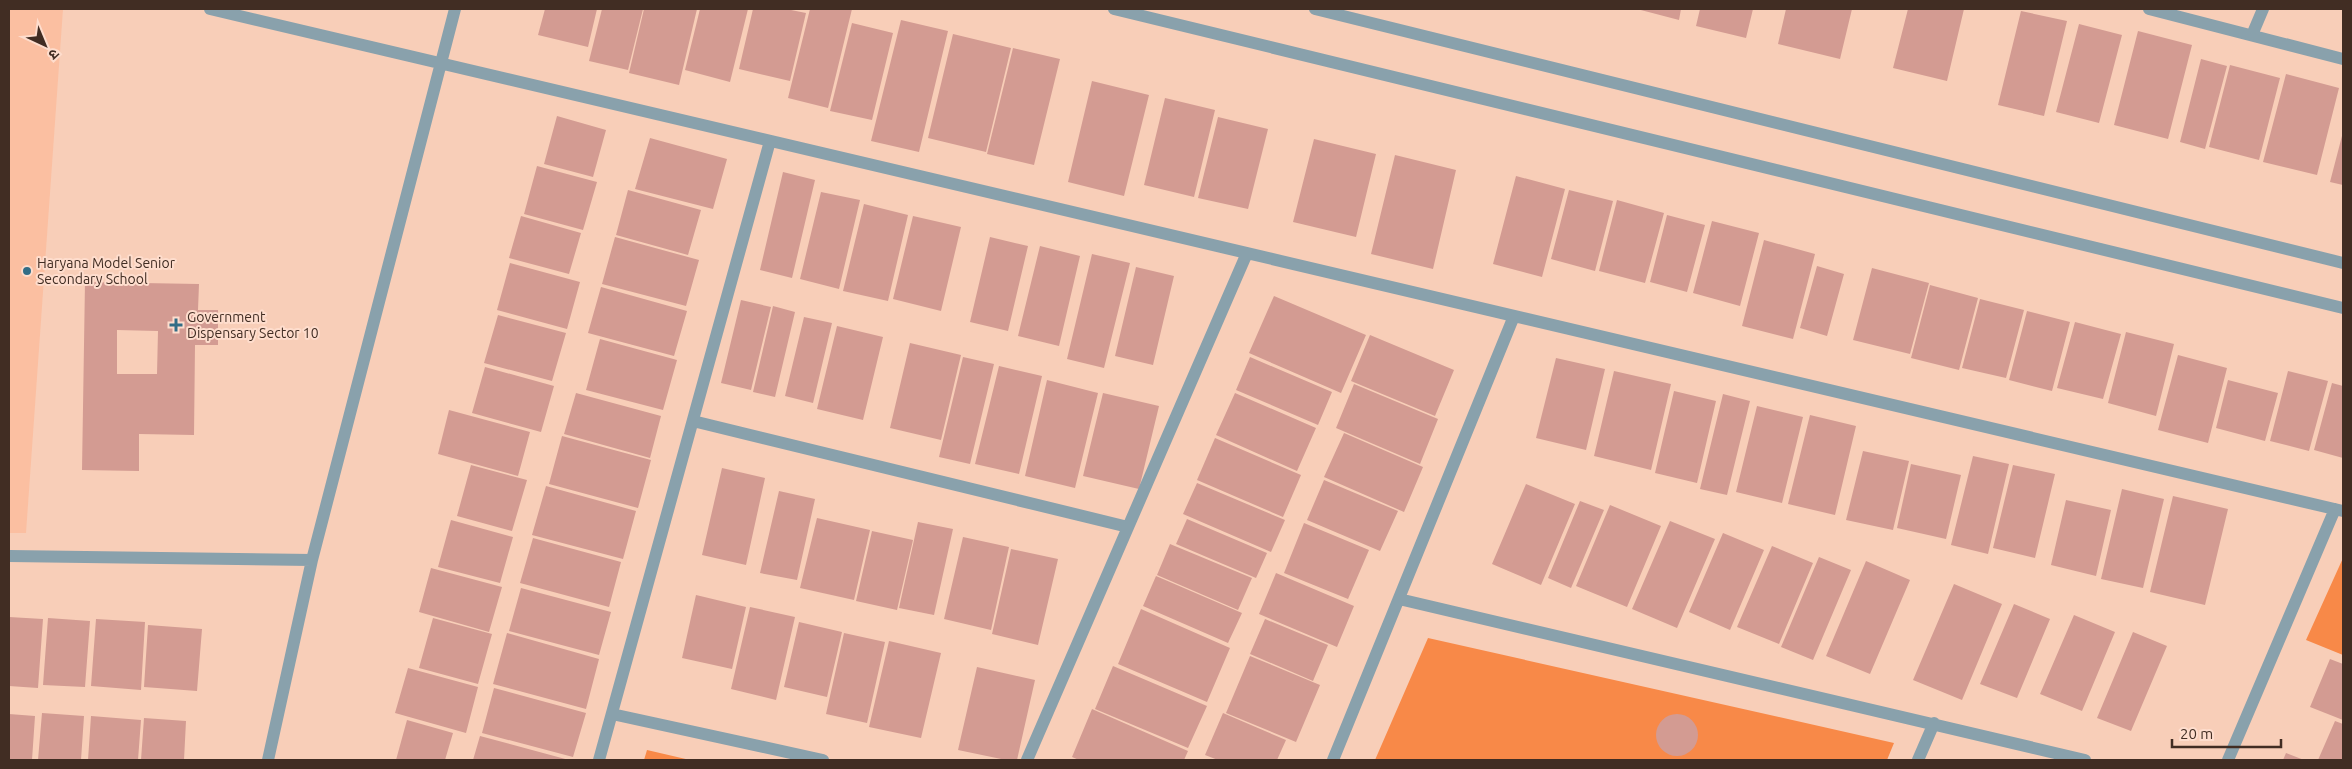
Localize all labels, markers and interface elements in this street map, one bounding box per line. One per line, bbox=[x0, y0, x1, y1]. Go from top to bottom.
north arrow bbox=[20, 20, 70, 70]
text: उ bbox=[45, 46, 63, 64]
place label: Haryana Model Senior Secondary School bbox=[37, 255, 176, 287]
marker: Haryana Model Senior Secondary School bbox=[21, 265, 33, 277]
place label: Government Dispensary Sector 10 bbox=[187, 309, 319, 341]
marker: Government Dispensary Sector 10 bbox=[169, 318, 183, 332]
scale bar bbox=[2172, 716, 2281, 748]
text: 20 m bbox=[2180, 725, 2213, 742]

